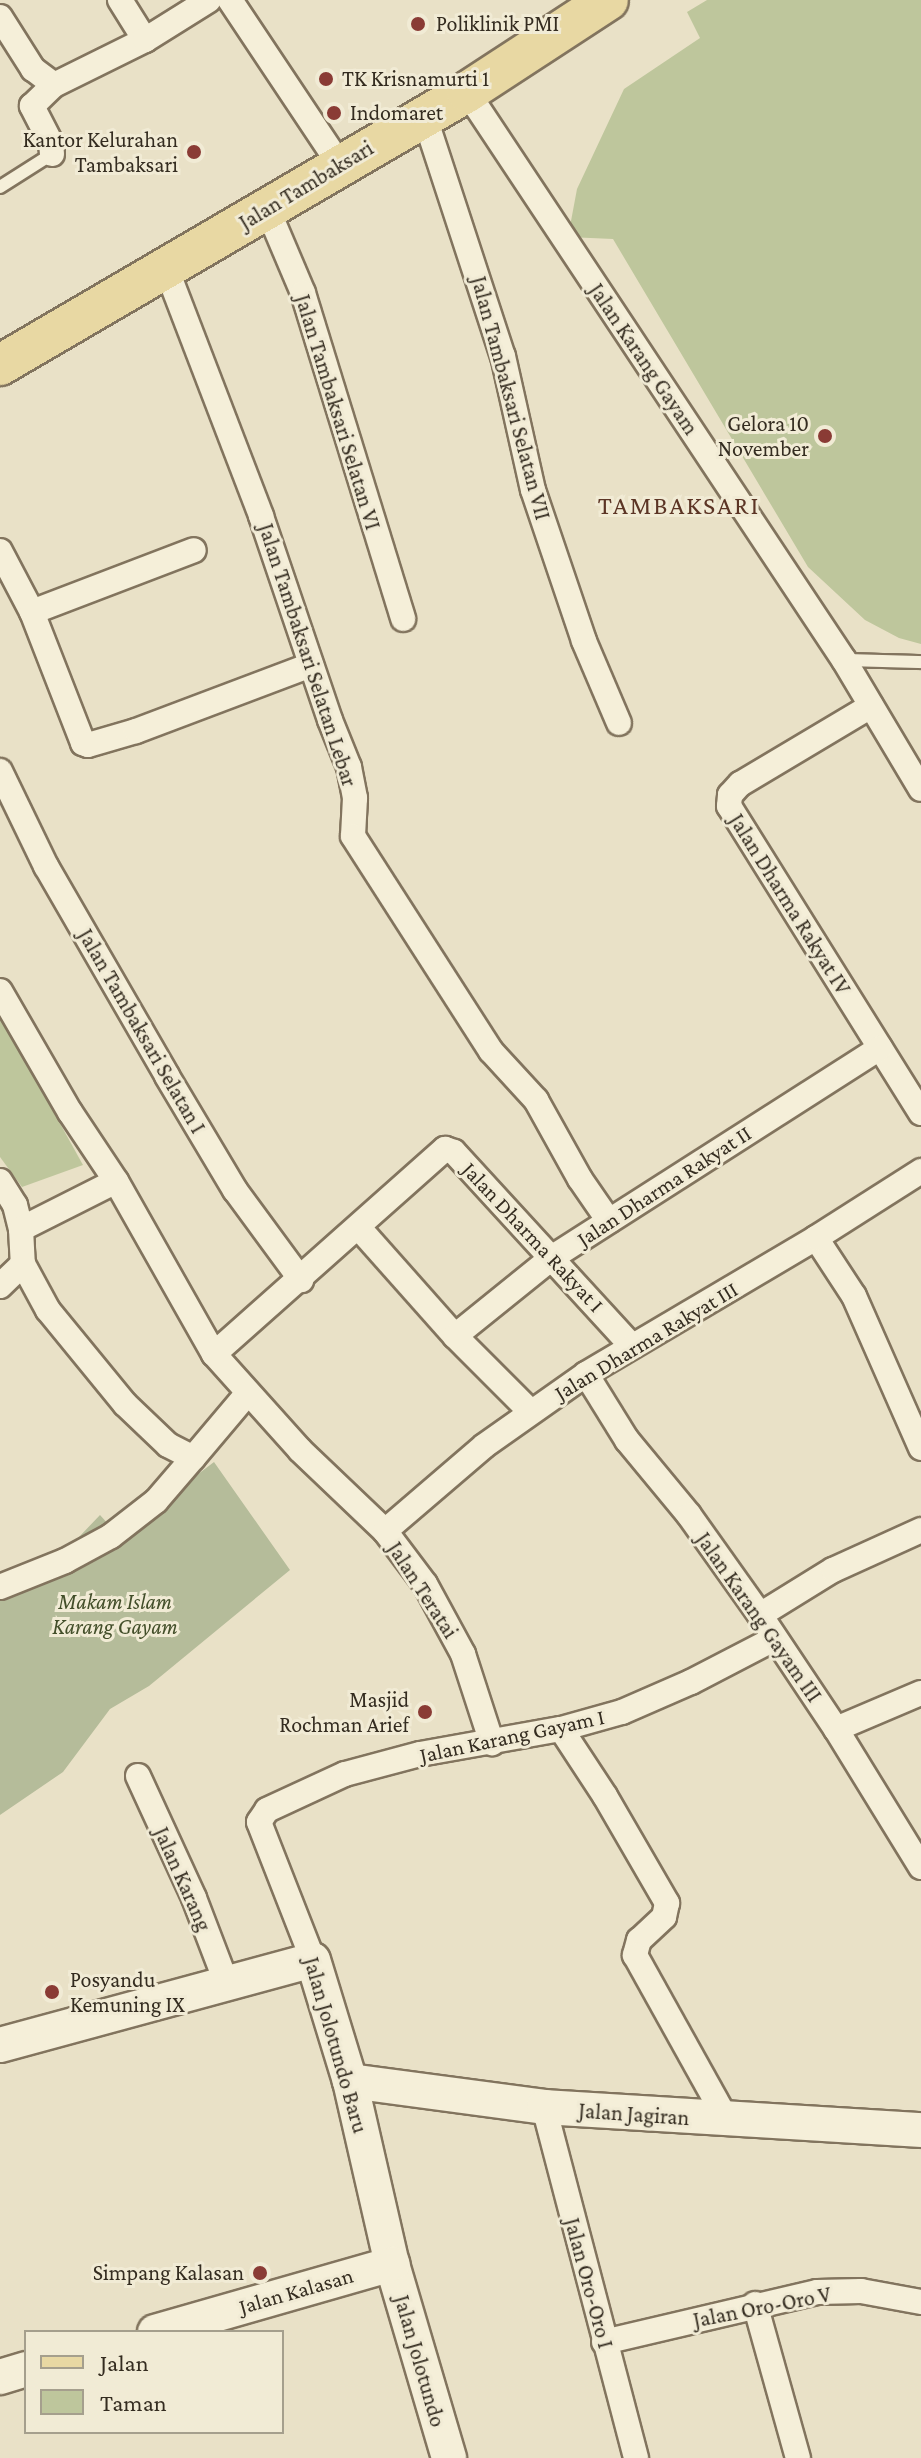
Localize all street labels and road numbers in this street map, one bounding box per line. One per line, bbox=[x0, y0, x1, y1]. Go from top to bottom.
street label: Jalan Tambaksari bbox=[234, 135, 378, 235]
street label: Jalan Tambaksari Selatan VII bbox=[466, 273, 556, 523]
street label: Jalan Karang Gayam bbox=[584, 278, 704, 440]
street label: Jalan Tambaksari Selatan VI bbox=[290, 291, 386, 533]
street label: Jalan Tambaksari Selatan Lebar bbox=[253, 520, 363, 790]
street label: Jalan Dharma Rakyat IV bbox=[724, 809, 856, 999]
street label: Jalan Tambaksari Selatan I bbox=[73, 924, 211, 1138]
street label: Jalan Dharma Rakyat II bbox=[572, 1120, 756, 1252]
street label: Jalan Dharma Rakyat I bbox=[457, 1156, 609, 1318]
street label: Jalan Dharma Rakyat III bbox=[550, 1276, 742, 1406]
street label: Jalan Karang Gayam III bbox=[690, 1527, 828, 1707]
street label: Jalan Teratai bbox=[382, 1537, 464, 1643]
street label: Jalan Karang Gayam I bbox=[417, 1704, 607, 1768]
street label: Jalan Karang bbox=[148, 1823, 218, 1935]
street label: Jalan Jolotundo Baru bbox=[298, 1954, 374, 2136]
street label: Jalan Jagiran bbox=[578, 2097, 690, 2131]
street label: Jalan Oro-Oro I bbox=[559, 2215, 619, 2351]
street label: Jalan Kalasan bbox=[236, 2262, 356, 2320]
street label: Jalan Oro-Oro V bbox=[691, 2281, 833, 2333]
street label: Jalan Jolotundo bbox=[389, 2292, 451, 2430]

